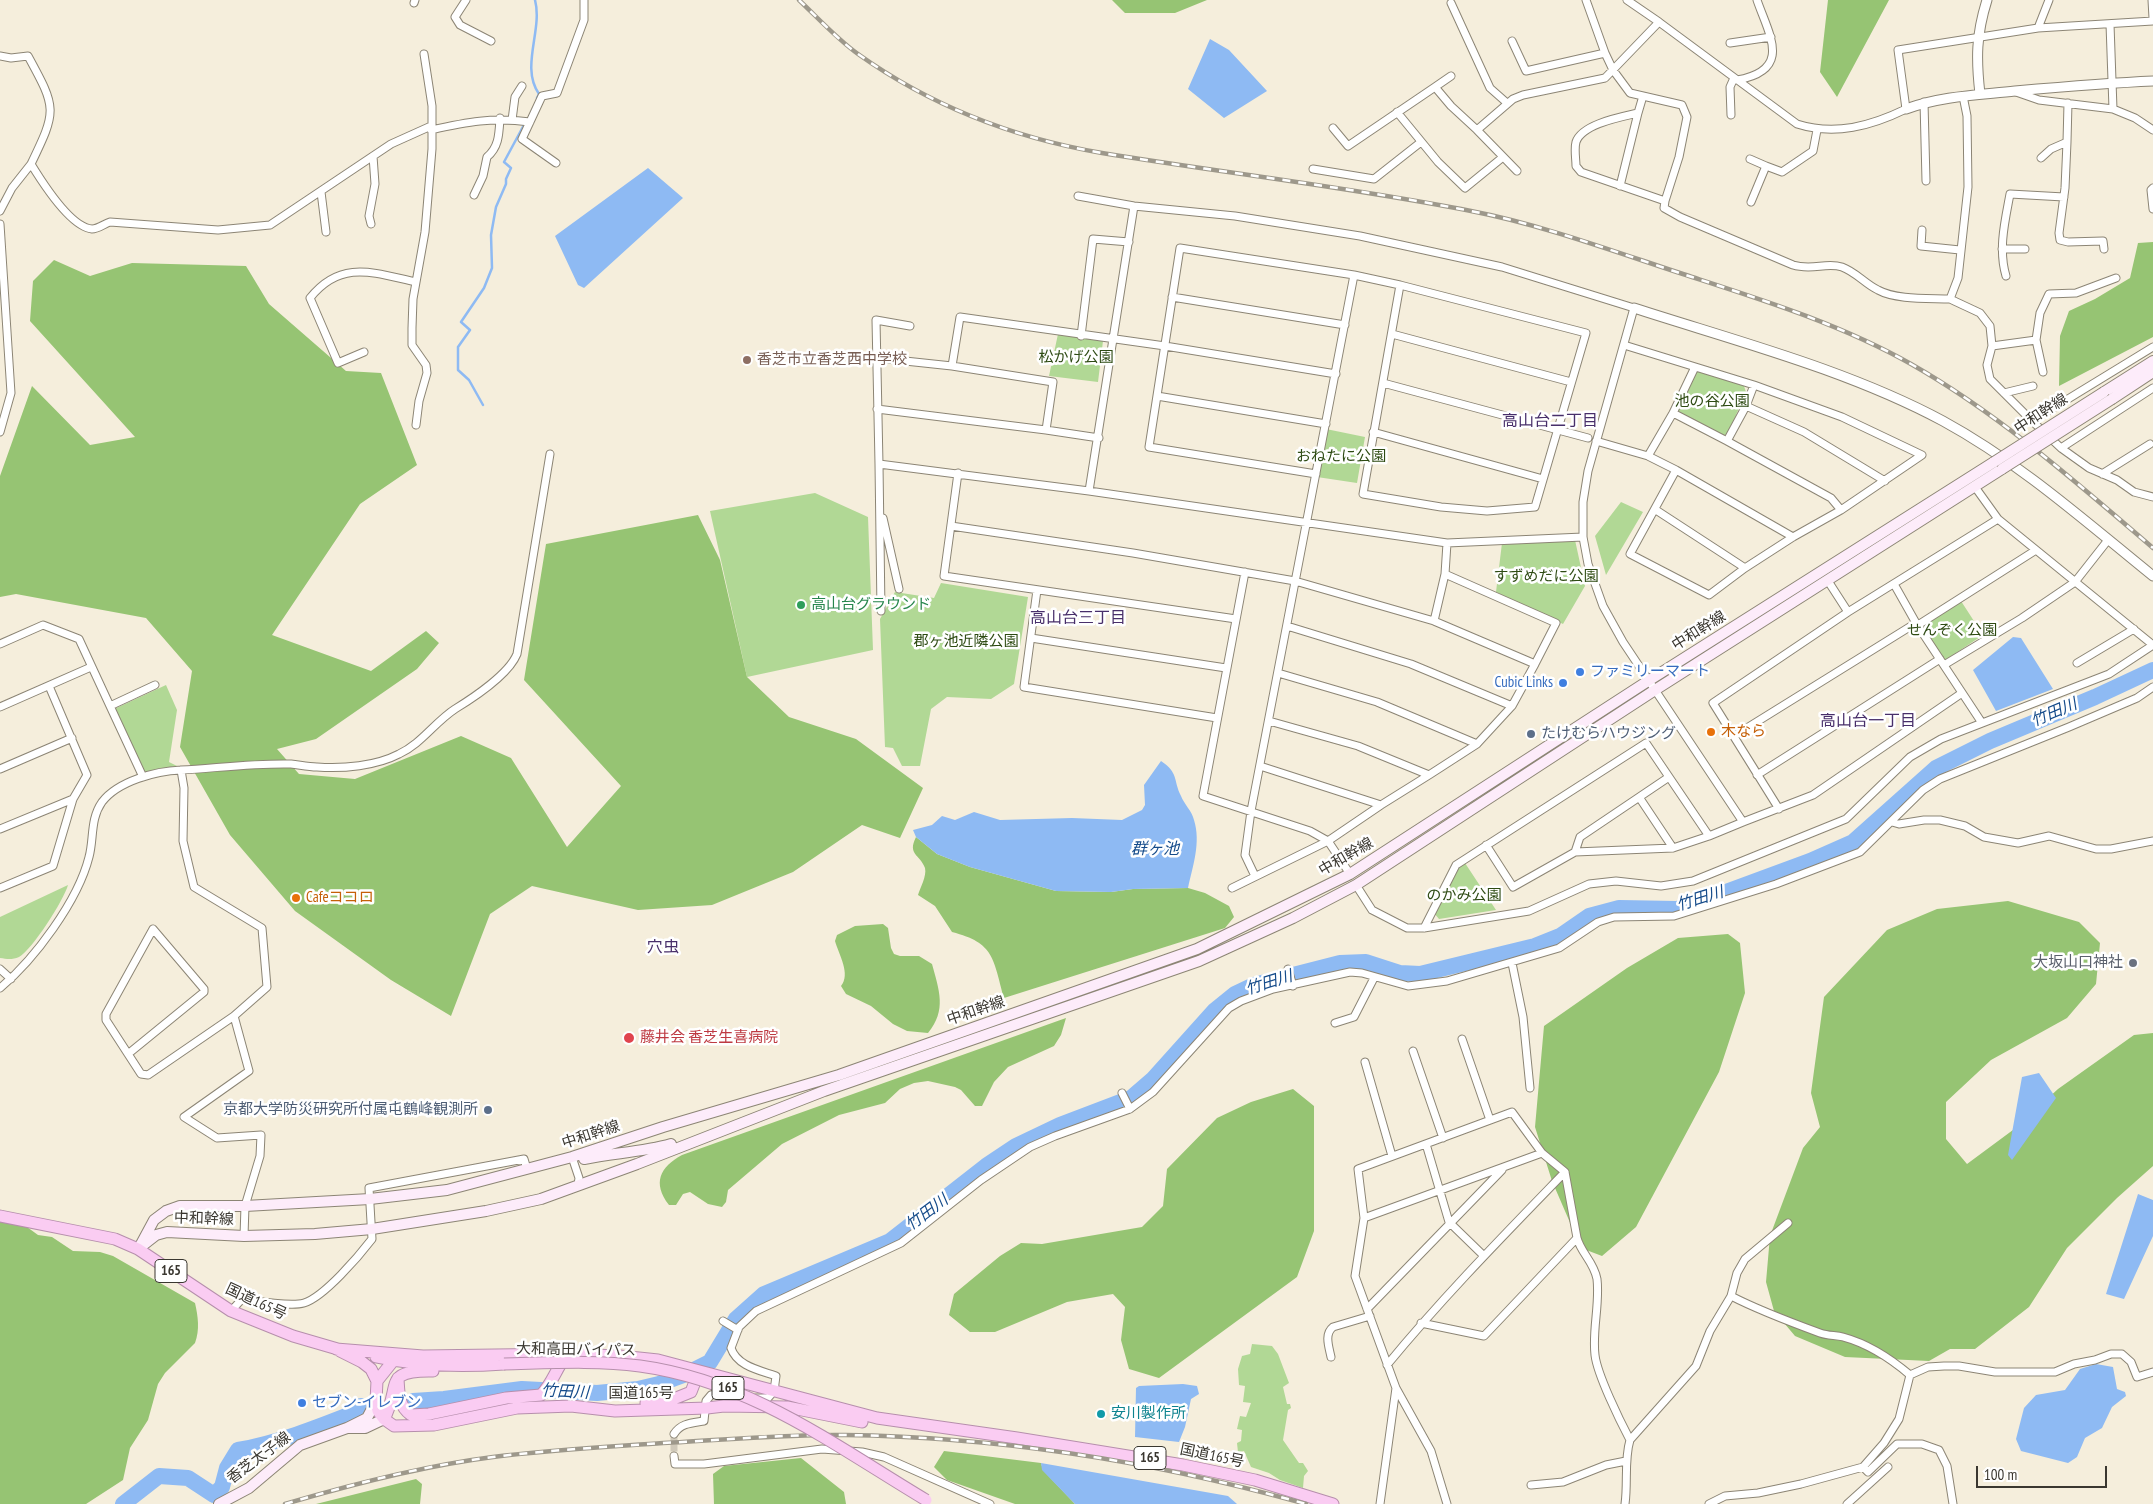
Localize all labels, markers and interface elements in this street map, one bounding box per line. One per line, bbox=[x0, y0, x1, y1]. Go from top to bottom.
park label: 松かげ公園 bbox=[1039, 349, 1113, 367]
place label: 香芝市立香芝西中学校 bbox=[757, 351, 907, 369]
marker: 香芝市立香芝西中学校 bbox=[741, 354, 753, 366]
street label: 中和幹線 bbox=[2011, 390, 2071, 438]
park label: 池の谷公園 bbox=[1675, 393, 1749, 411]
district label: 高山台二丁目 bbox=[1502, 411, 1598, 431]
park label: おねたに公園 bbox=[1296, 448, 1386, 466]
park label: すずめだに公園 bbox=[1494, 568, 1598, 586]
place label: 高山台グラウンド bbox=[811, 596, 931, 614]
marker: 高山台グラウンド bbox=[795, 599, 807, 611]
street label: 中和幹線 bbox=[1669, 607, 1729, 655]
district label: 高山台三丁目 bbox=[1030, 608, 1126, 628]
park label: せんぞく公園 bbox=[1907, 622, 1997, 640]
park label: 郡ヶ池近隣公園 bbox=[914, 633, 1018, 651]
place label: ファミリーマート bbox=[1590, 663, 1710, 681]
marker: ファミリーマート bbox=[1574, 666, 1586, 678]
place label: Cubic Links bbox=[1495, 674, 1553, 692]
marker: Cubic Links bbox=[1557, 677, 1569, 689]
water label: 竹田川 bbox=[2028, 695, 2080, 731]
district label: 高山台一丁目 bbox=[1820, 711, 1916, 731]
place label: 木なら bbox=[1721, 723, 1766, 741]
place label: たけむらハウジング bbox=[1541, 725, 1676, 743]
marker: 木なら bbox=[1705, 726, 1717, 738]
marker: たけむらハウジング bbox=[1525, 728, 1537, 740]
street label: 中和幹線 bbox=[1316, 834, 1376, 880]
water label: 群ヶ池 bbox=[1131, 839, 1179, 859]
water label: 竹田川 bbox=[1674, 883, 1726, 915]
park label: のかみ公園 bbox=[1427, 887, 1501, 905]
place label: Cafeココロ bbox=[306, 889, 374, 907]
marker: Cafeココロ bbox=[290, 892, 302, 904]
district label: 穴虫 bbox=[647, 937, 679, 957]
place label: 大坂山口神社 bbox=[2033, 954, 2123, 972]
marker: 大坂山口神社 bbox=[2127, 957, 2139, 969]
water label: 竹田川 bbox=[1243, 967, 1295, 999]
street label: 中和幹線 bbox=[945, 993, 1007, 1029]
place label: 藤井会 香芝生喜病院 bbox=[640, 1029, 778, 1047]
marker: 藤井会 香芝生喜病院 bbox=[622, 1031, 636, 1045]
place label: 京都大学防災研究所付属屯鶴峰観測所 bbox=[223, 1101, 478, 1119]
marker: 京都大学防災研究所付属屯鶴峰観測所 bbox=[482, 1104, 494, 1116]
street label: 中和幹線 bbox=[560, 1117, 622, 1153]
water label: 竹田川 bbox=[902, 1191, 952, 1235]
street label: 中和幹線 bbox=[174, 1209, 234, 1229]
road number: 165 bbox=[155, 1260, 187, 1282]
street label: 国道165号 bbox=[223, 1280, 289, 1324]
street label: 大和高田バイパス bbox=[516, 1340, 636, 1360]
road number: 165 bbox=[712, 1376, 744, 1400]
water label: 竹田川 bbox=[541, 1381, 589, 1403]
street label: 国道165号 bbox=[608, 1385, 674, 1403]
place label: セブン-イレブン bbox=[312, 1394, 421, 1412]
marker: セブン-イレブン bbox=[296, 1397, 308, 1409]
place label: 安川製作所 bbox=[1111, 1405, 1186, 1423]
marker: 安川製作所 bbox=[1095, 1408, 1107, 1420]
street label: 香芝太子線 bbox=[224, 1428, 294, 1488]
street label: 国道165号 bbox=[1178, 1440, 1246, 1472]
road number: 165 bbox=[1134, 1446, 1166, 1470]
scale bar bbox=[1978, 1456, 2109, 1488]
text: 100 m bbox=[1984, 1465, 2017, 1484]

